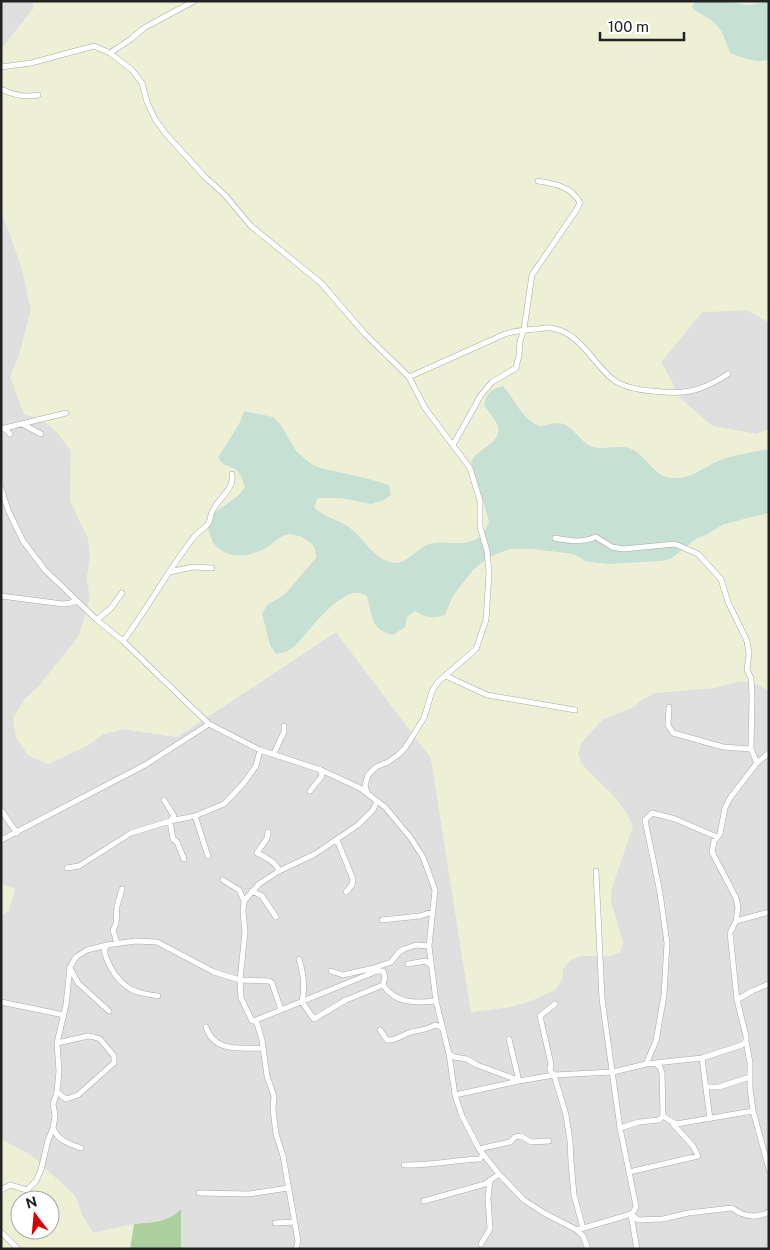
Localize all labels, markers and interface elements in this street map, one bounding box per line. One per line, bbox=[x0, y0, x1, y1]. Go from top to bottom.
scale bar bbox=[600, 10, 684, 42]
text: 100 m bbox=[608, 18, 649, 35]
north arrow bbox=[10, 1190, 60, 1240]
text: N bbox=[24, 1193, 39, 1212]

